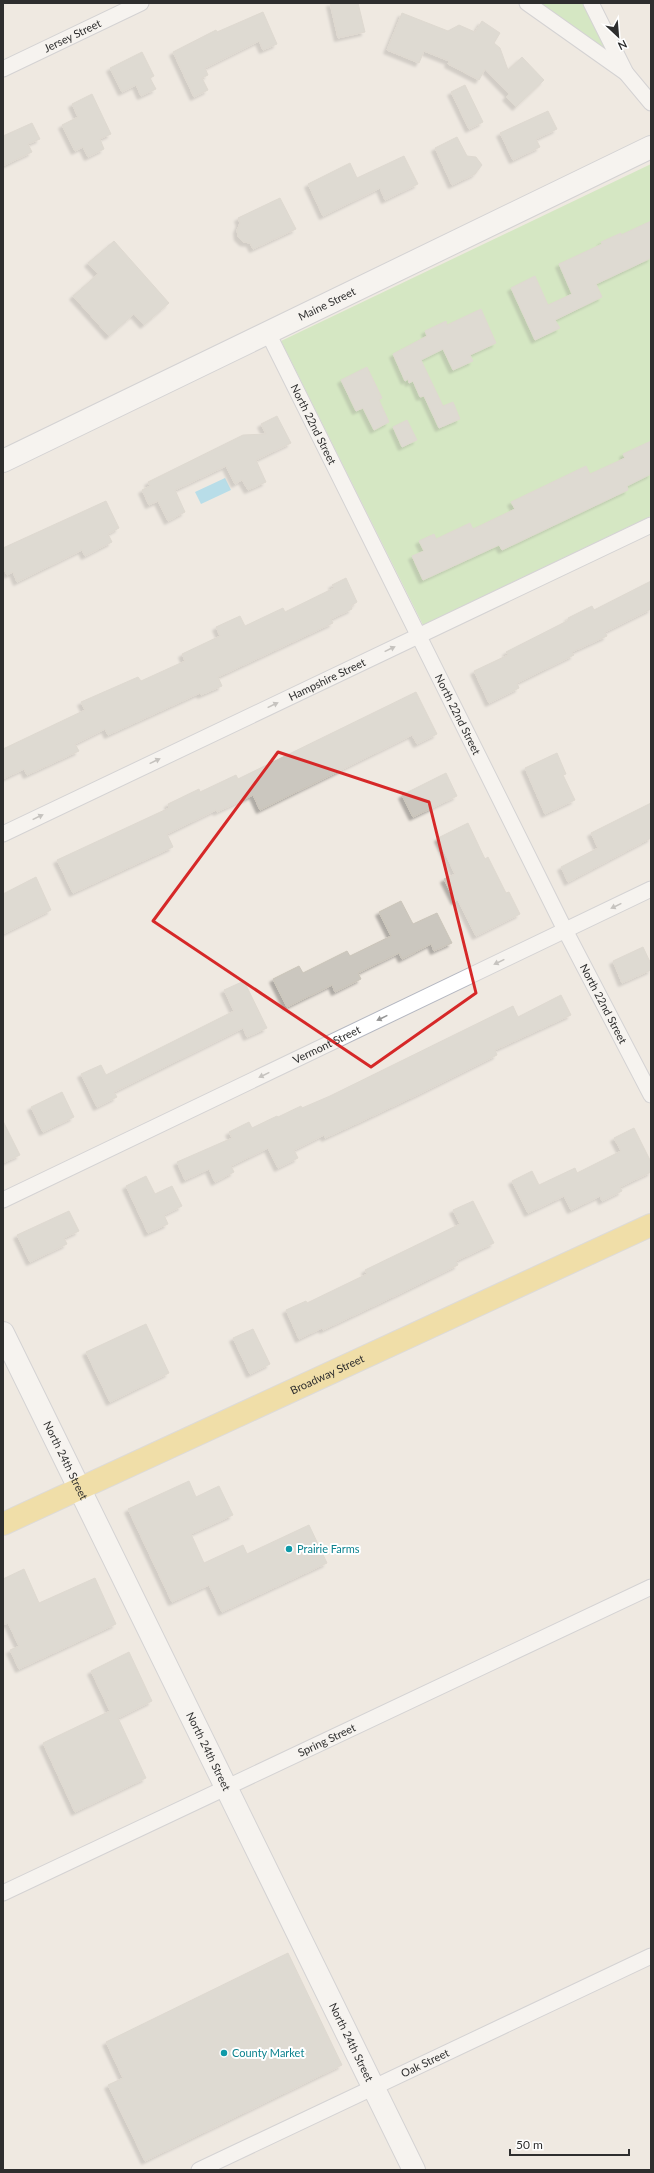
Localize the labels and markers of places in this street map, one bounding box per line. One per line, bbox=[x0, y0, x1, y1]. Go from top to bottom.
place label: Prairie Farms bbox=[297, 1542, 360, 1555]
marker: Prairie Farms bbox=[284, 1544, 294, 1554]
place label: County Market bbox=[232, 2046, 304, 2059]
marker: County Market bbox=[219, 2048, 229, 2058]

